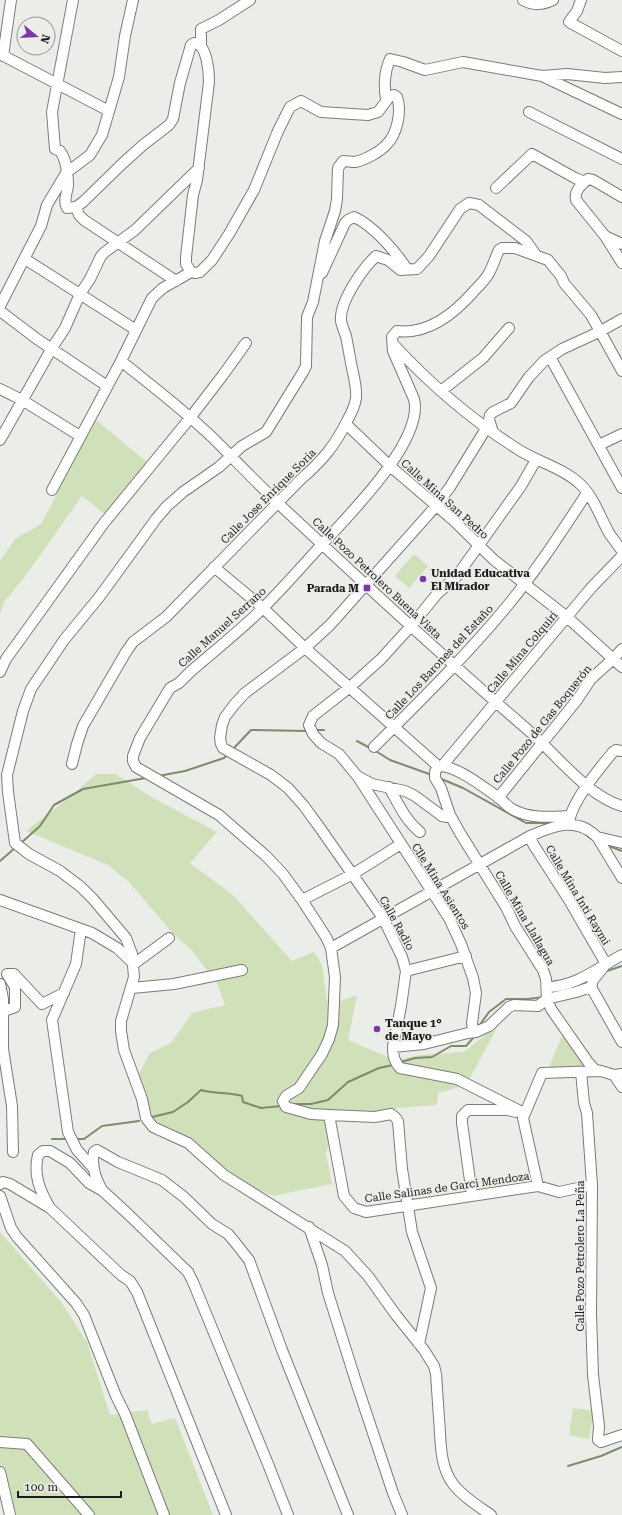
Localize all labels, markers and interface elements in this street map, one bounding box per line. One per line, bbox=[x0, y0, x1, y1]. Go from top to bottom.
north arrow bbox=[16, 16, 56, 56]
text: N bbox=[37, 33, 53, 45]
street label: Calle Jose Enrique Soria bbox=[218, 446, 319, 547]
street label: Calle Mina San Pedro bbox=[398, 457, 491, 542]
street label: Calle Pozo Petrolero Buena Vista bbox=[309, 515, 444, 642]
place label: Unidad Educativa El Mirador bbox=[431, 567, 530, 593]
marker: Unidad Educativa El Mirador bbox=[418, 574, 428, 584]
place label: Parada M bbox=[307, 582, 359, 595]
marker: Parada M bbox=[362, 583, 372, 593]
street label: Calle Manuel Serrano bbox=[176, 584, 269, 670]
street label: Calle Los Barones del Estaño bbox=[383, 602, 496, 722]
street label: Calle Mina Colquiri bbox=[484, 608, 561, 696]
street label: Calle Pozo de Gas Boquerón bbox=[491, 662, 594, 786]
street label: Clle Mina Asientos bbox=[409, 841, 472, 932]
street label: Calle Mina Inti Raymi bbox=[543, 843, 613, 948]
street label: Calle Mina Llallagua bbox=[492, 869, 557, 968]
street label: Calle Radio bbox=[376, 894, 417, 953]
place label: Tanque 1° de Mayo bbox=[385, 1017, 442, 1043]
marker: Tanque 1° de Mayo bbox=[372, 1024, 382, 1034]
street label: Calle Salinas de Garci Mendoza bbox=[364, 1169, 530, 1205]
street label: Calle Pozo Petrolero La Peña bbox=[574, 1181, 587, 1331]
scale bar bbox=[18, 1473, 121, 1499]
text: 100 m bbox=[24, 1480, 58, 1494]

